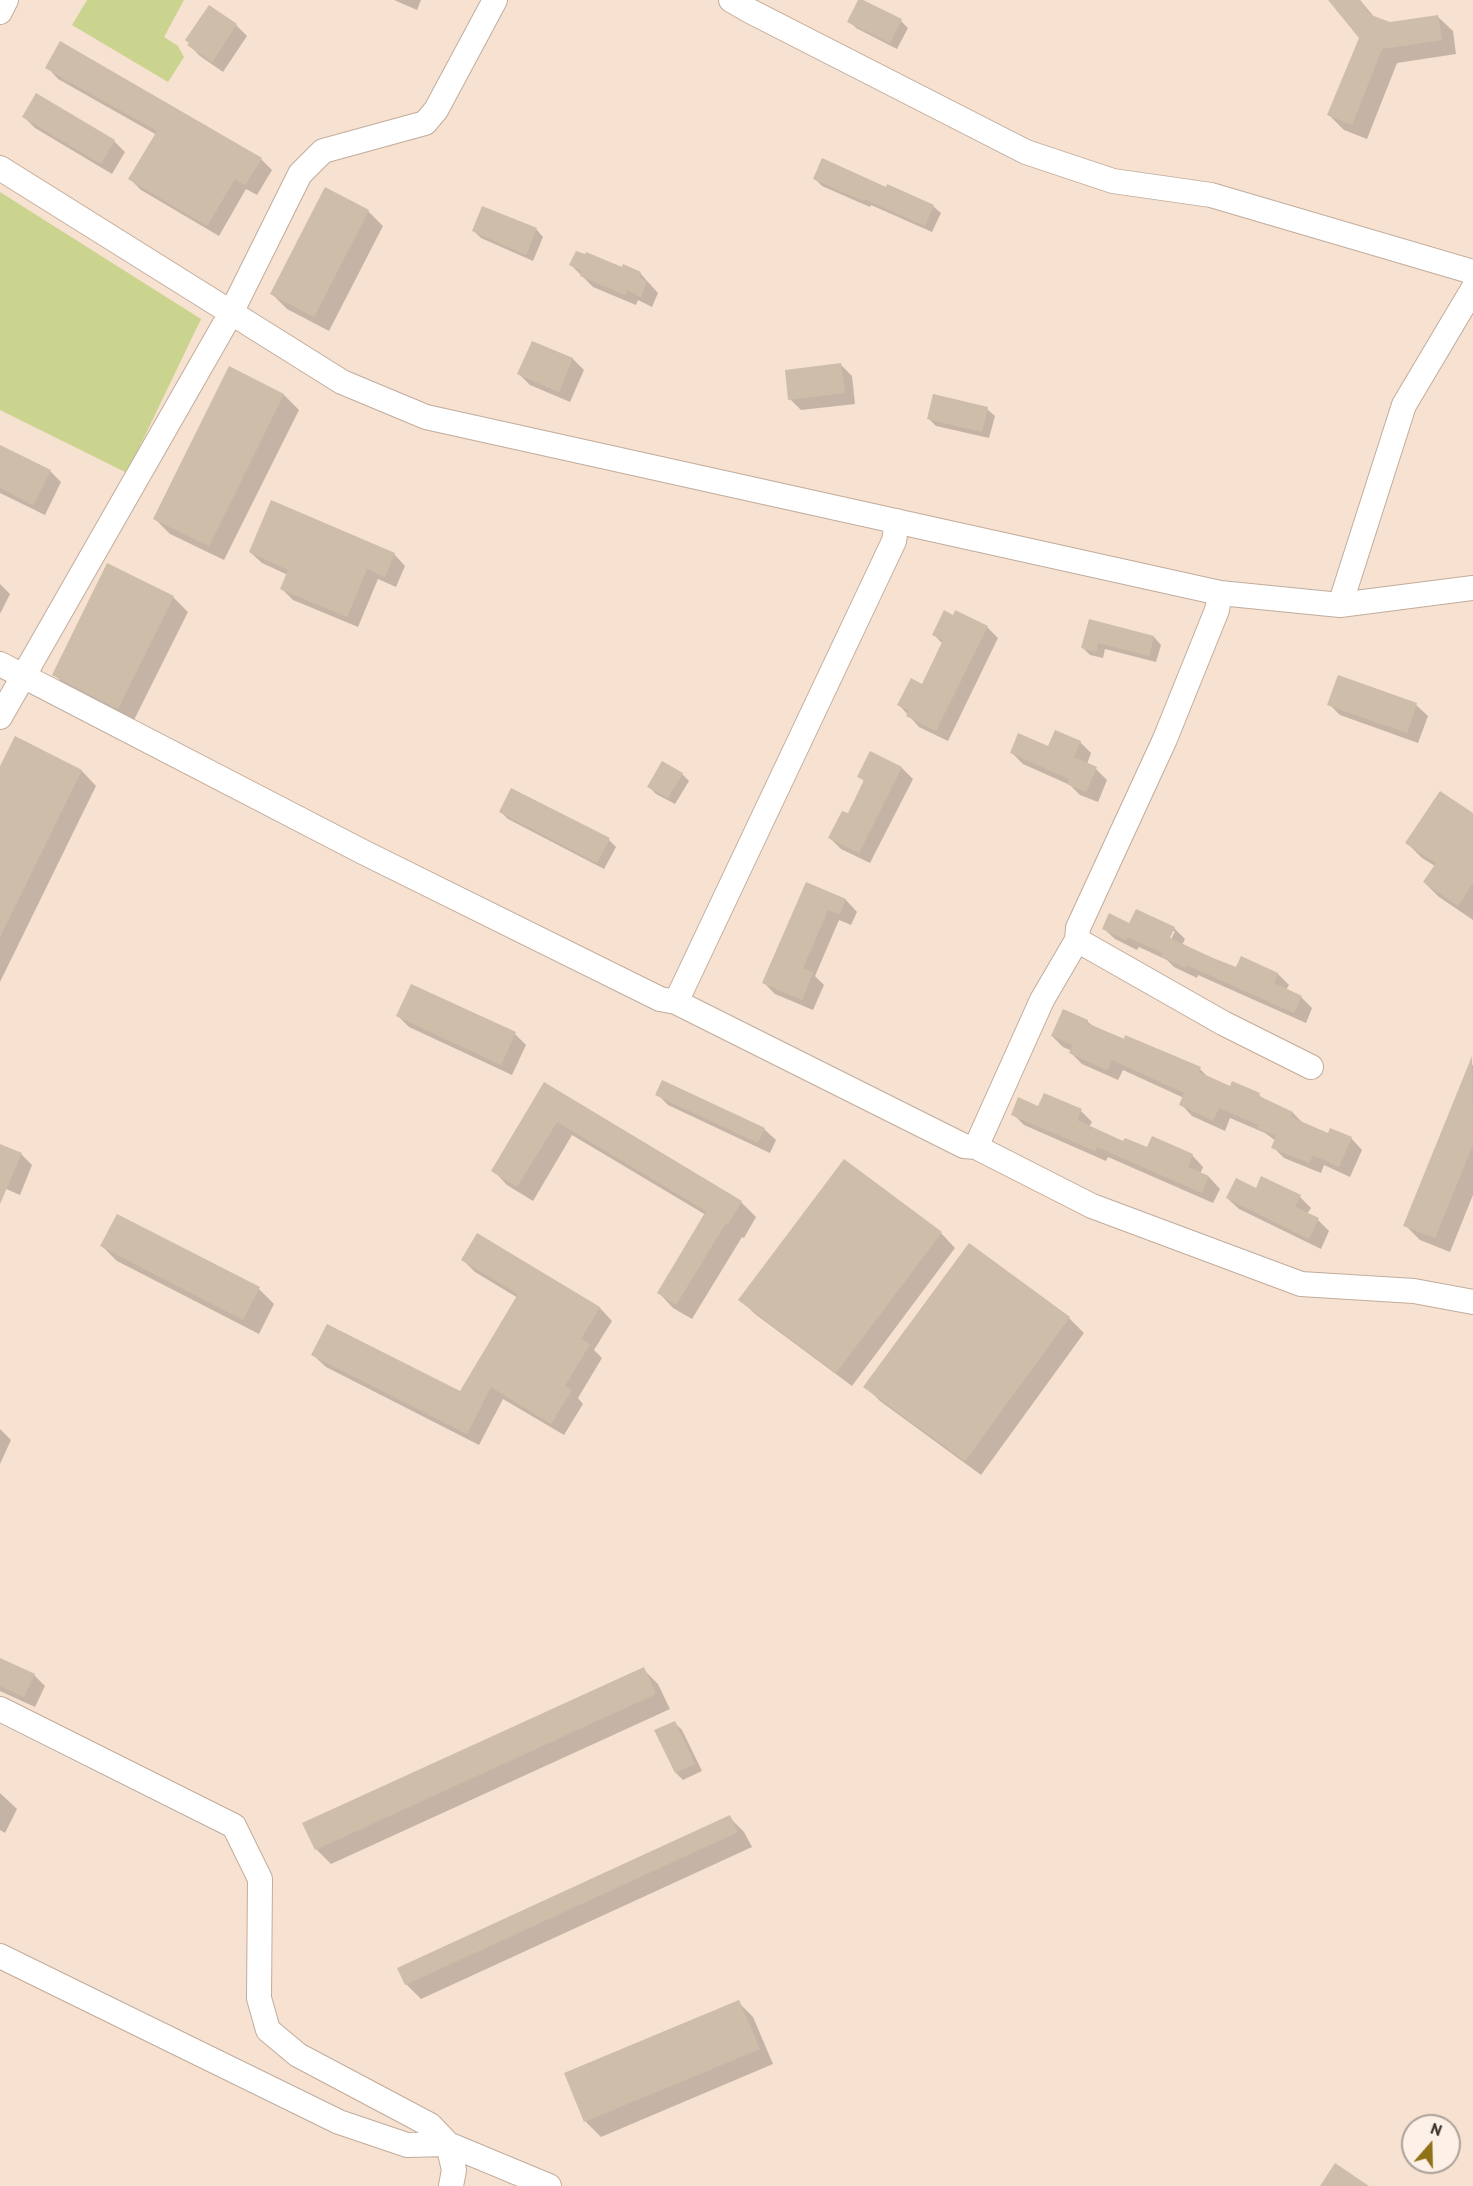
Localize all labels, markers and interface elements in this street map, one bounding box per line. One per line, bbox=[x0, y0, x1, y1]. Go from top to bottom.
north arrow bbox=[1401, 2114, 1461, 2174]
text: N bbox=[1428, 2118, 1445, 2140]

